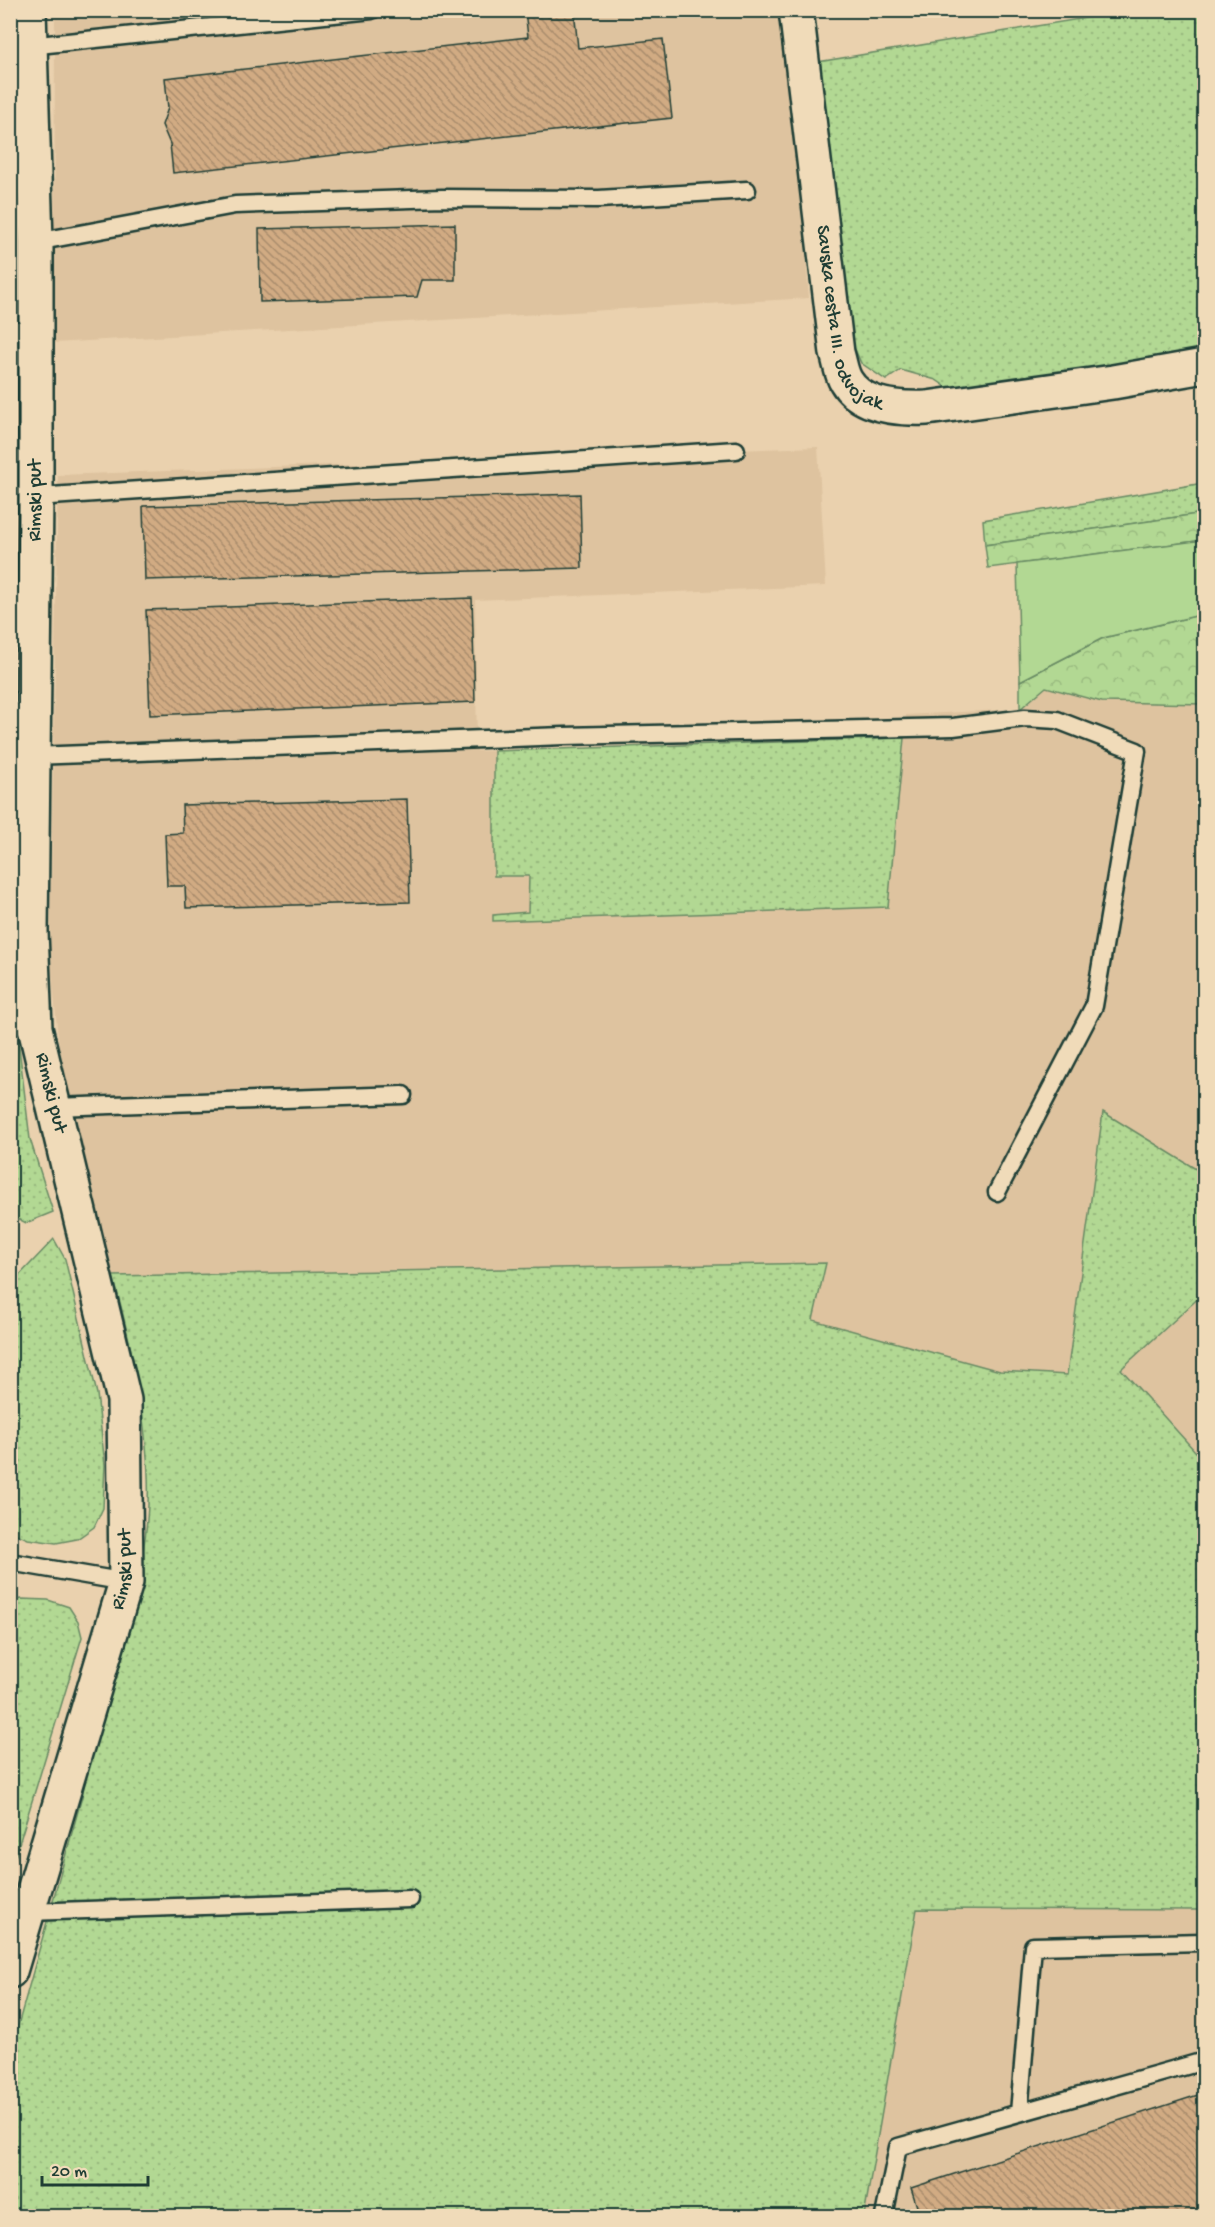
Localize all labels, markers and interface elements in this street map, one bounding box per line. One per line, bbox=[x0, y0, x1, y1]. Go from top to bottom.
street label: Savska cesta III. odvojak bbox=[810, 224, 887, 416]
street label: Rimski put bbox=[24, 458, 48, 542]
street label: Rimski put bbox=[29, 1051, 71, 1137]
street label: Rimski put bbox=[107, 1527, 137, 1613]
scale bar bbox=[42, 2149, 148, 2187]
text: 20 m bbox=[51, 2162, 87, 2183]

